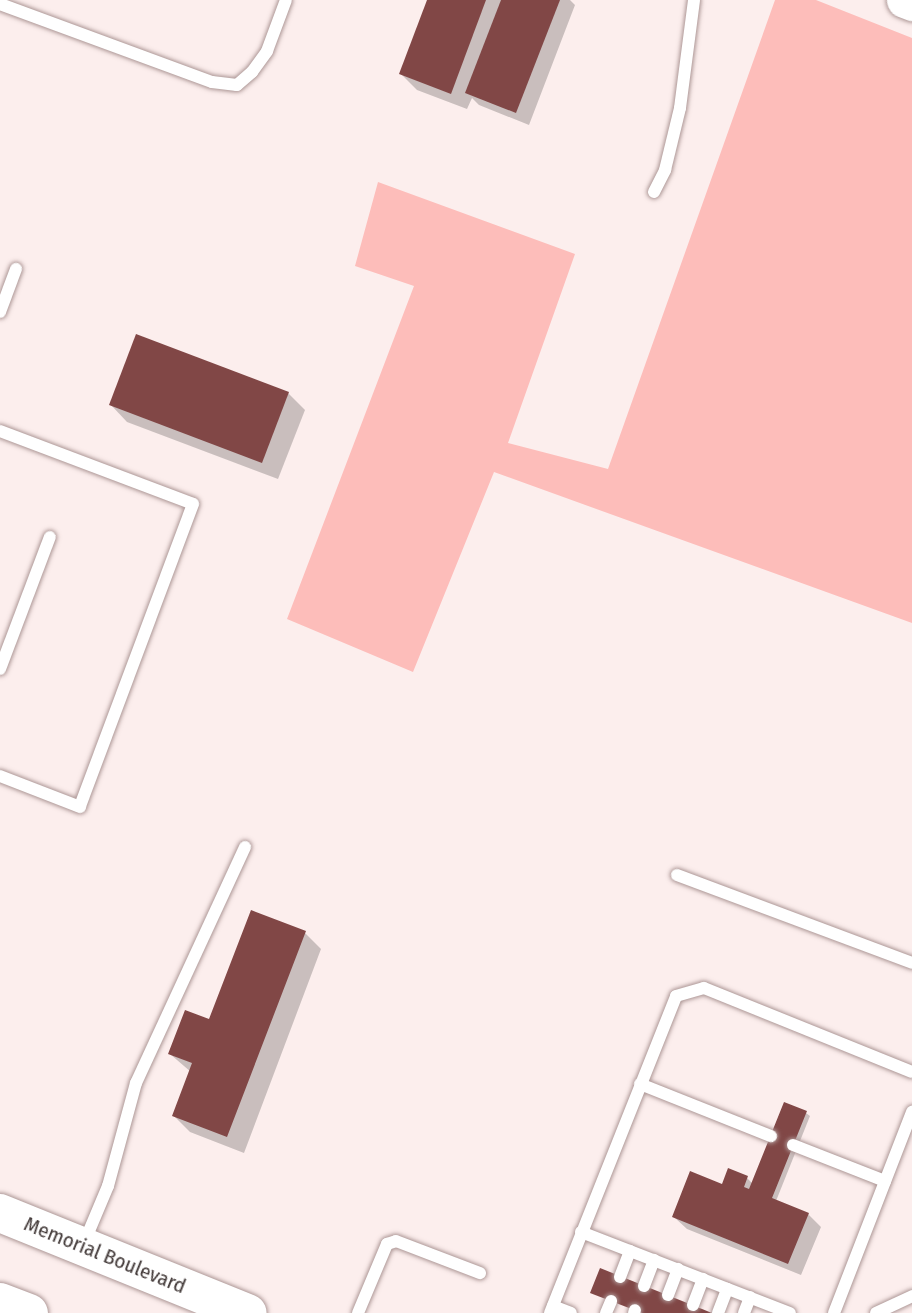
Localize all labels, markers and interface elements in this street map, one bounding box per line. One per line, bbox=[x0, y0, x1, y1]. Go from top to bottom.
street label: Memorial Boulevard bbox=[20, 1211, 190, 1299]

